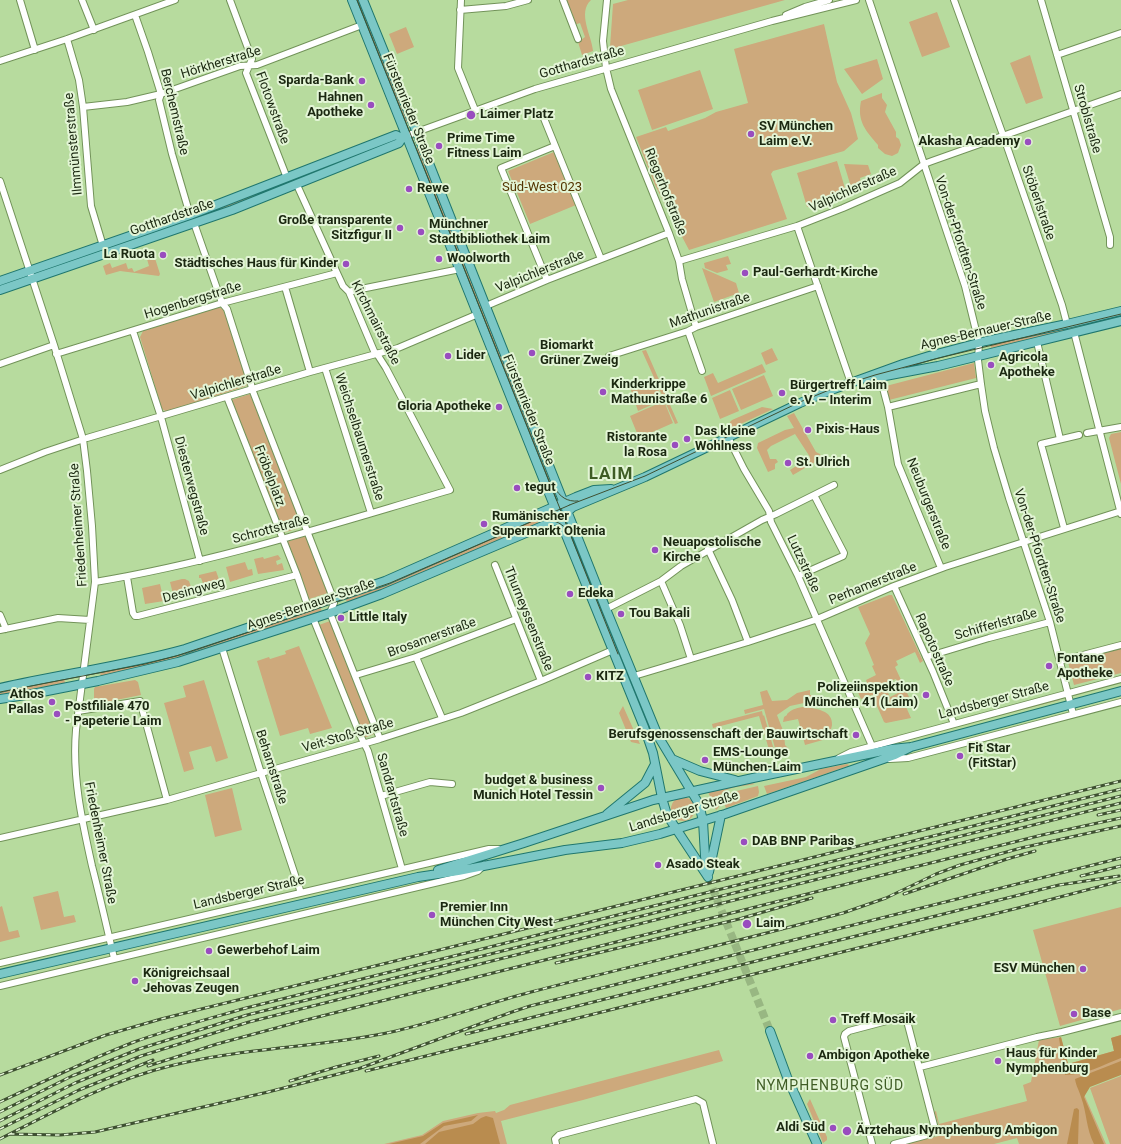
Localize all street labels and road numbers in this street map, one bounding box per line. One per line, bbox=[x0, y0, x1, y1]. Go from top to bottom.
street label: Hörkherstraße bbox=[179, 43, 263, 83]
street label: Gotthardstraße bbox=[538, 43, 626, 83]
street label: Fürstenrieder Straße bbox=[379, 51, 437, 167]
street label: Berchemstraße bbox=[156, 67, 192, 157]
street label: Flotowstraße bbox=[252, 70, 292, 146]
street label: Stroblstraße bbox=[1070, 83, 1104, 155]
street label: Ilmmünsterstraße bbox=[62, 92, 86, 196]
street label: Riegerhofstraße bbox=[640, 146, 690, 238]
street label: Valpichlerstraße bbox=[807, 164, 899, 216]
street label: Stöberlstraße bbox=[1018, 164, 1058, 242]
street label: Von-der-Pfordten-Straße bbox=[931, 174, 989, 312]
street label: Gotthardstraße bbox=[128, 196, 216, 240]
street label: Valpichlerstraße bbox=[494, 247, 586, 297]
street label: Kirchmairstraße bbox=[347, 278, 403, 368]
street label: Hogenbergstraße bbox=[143, 279, 243, 323]
street label: Mathunistraße bbox=[668, 290, 752, 332]
street label: Agnes-Bernauer-Straße bbox=[919, 308, 1053, 354]
street label: Fürstenrieder Straße bbox=[499, 352, 557, 468]
street label: Valpichlerstraße bbox=[189, 362, 283, 404]
street label: Weichselbaumerstraße bbox=[331, 371, 387, 503]
street label: Diesterwegstraße bbox=[170, 435, 212, 537]
street label: Fröbelplatz bbox=[250, 443, 288, 509]
street label: Neuburgerstraße bbox=[903, 456, 953, 552]
street label: Friedenheimer Straße bbox=[67, 463, 91, 587]
street label: Von-der-Pfordten-Straße bbox=[1010, 487, 1068, 625]
street label: Schrottstraße bbox=[231, 512, 311, 548]
street label: Lutzstraße bbox=[783, 533, 823, 595]
street label: Perhamerstraße bbox=[827, 559, 919, 609]
street label: Thurneyssenstraße bbox=[500, 565, 556, 673]
street label: Desingweg bbox=[161, 575, 227, 607]
street label: Agnes-Bernauer-Straße bbox=[245, 576, 377, 634]
street label: Schifferlstraße bbox=[953, 606, 1039, 644]
street label: Rapotostraße bbox=[911, 611, 957, 689]
street label: Brosamerstraße bbox=[386, 615, 478, 661]
street label: Landsberger Straße bbox=[937, 679, 1051, 723]
street label: Veit-Stoß-Straße bbox=[301, 716, 395, 756]
street label: Behamstraße bbox=[252, 728, 290, 806]
street label: Sandrartstraße bbox=[373, 751, 411, 839]
street label: Friedenheimer Straße bbox=[81, 781, 119, 905]
street label: Landsberger Straße bbox=[627, 788, 741, 836]
street label: Landsberger Straße bbox=[192, 873, 306, 913]

